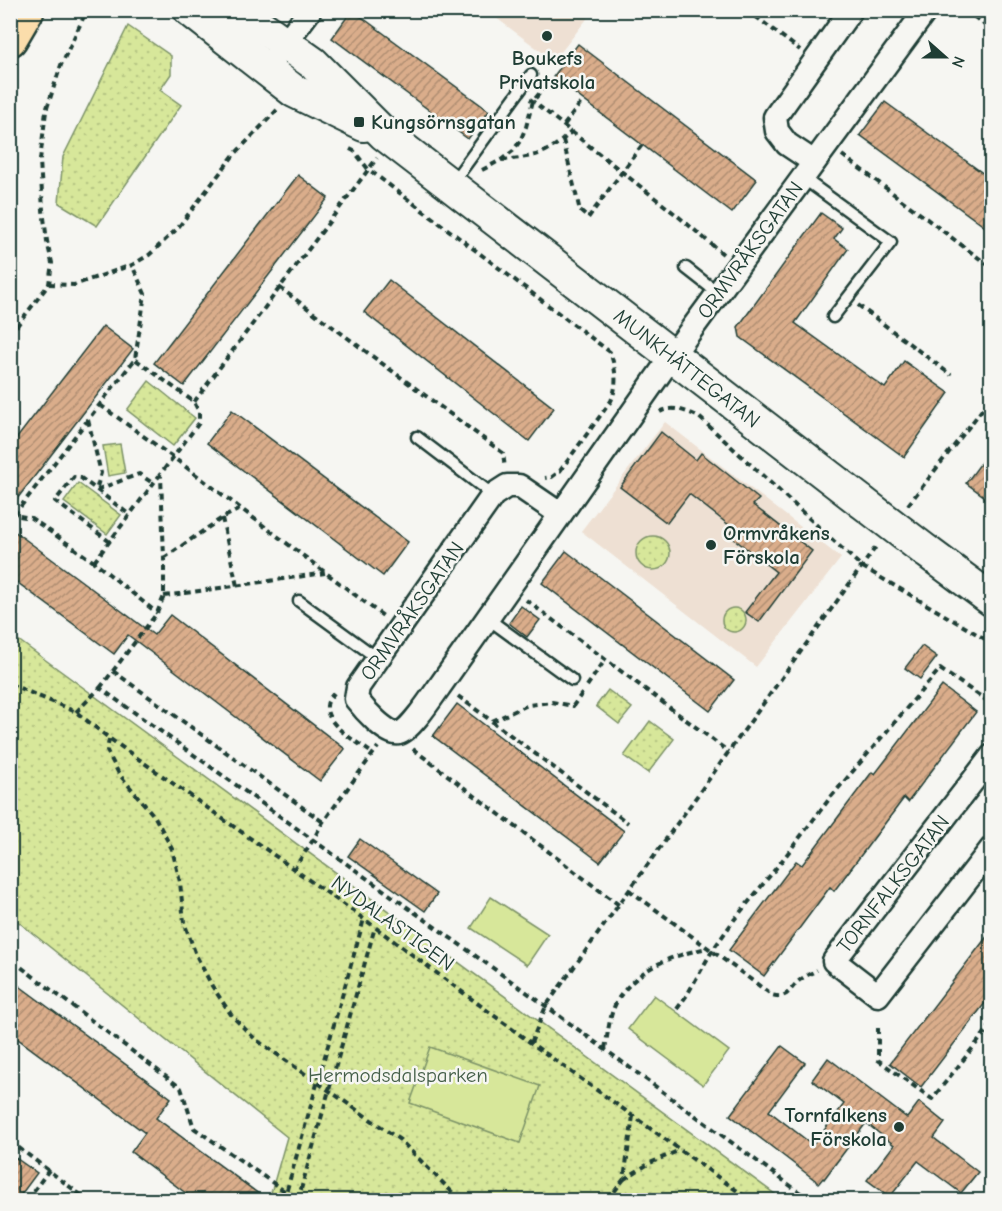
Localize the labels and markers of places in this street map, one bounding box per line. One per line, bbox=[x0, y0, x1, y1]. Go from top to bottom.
marker: Boukefs Privatskola bbox=[540, 29, 554, 43]
place label: Boukefs Privatskola bbox=[499, 46, 595, 94]
place label: Kungsörnsgatan bbox=[371, 110, 516, 134]
marker: Kungsörnsgatan bbox=[352, 115, 366, 129]
place label: Ormvråkens Förskola bbox=[723, 521, 830, 569]
marker: Ormvråkens Förskola bbox=[704, 538, 718, 552]
place label: Tornfalkens Förskola bbox=[784, 1103, 887, 1151]
marker: Tornfalkens Förskola bbox=[892, 1120, 906, 1134]

